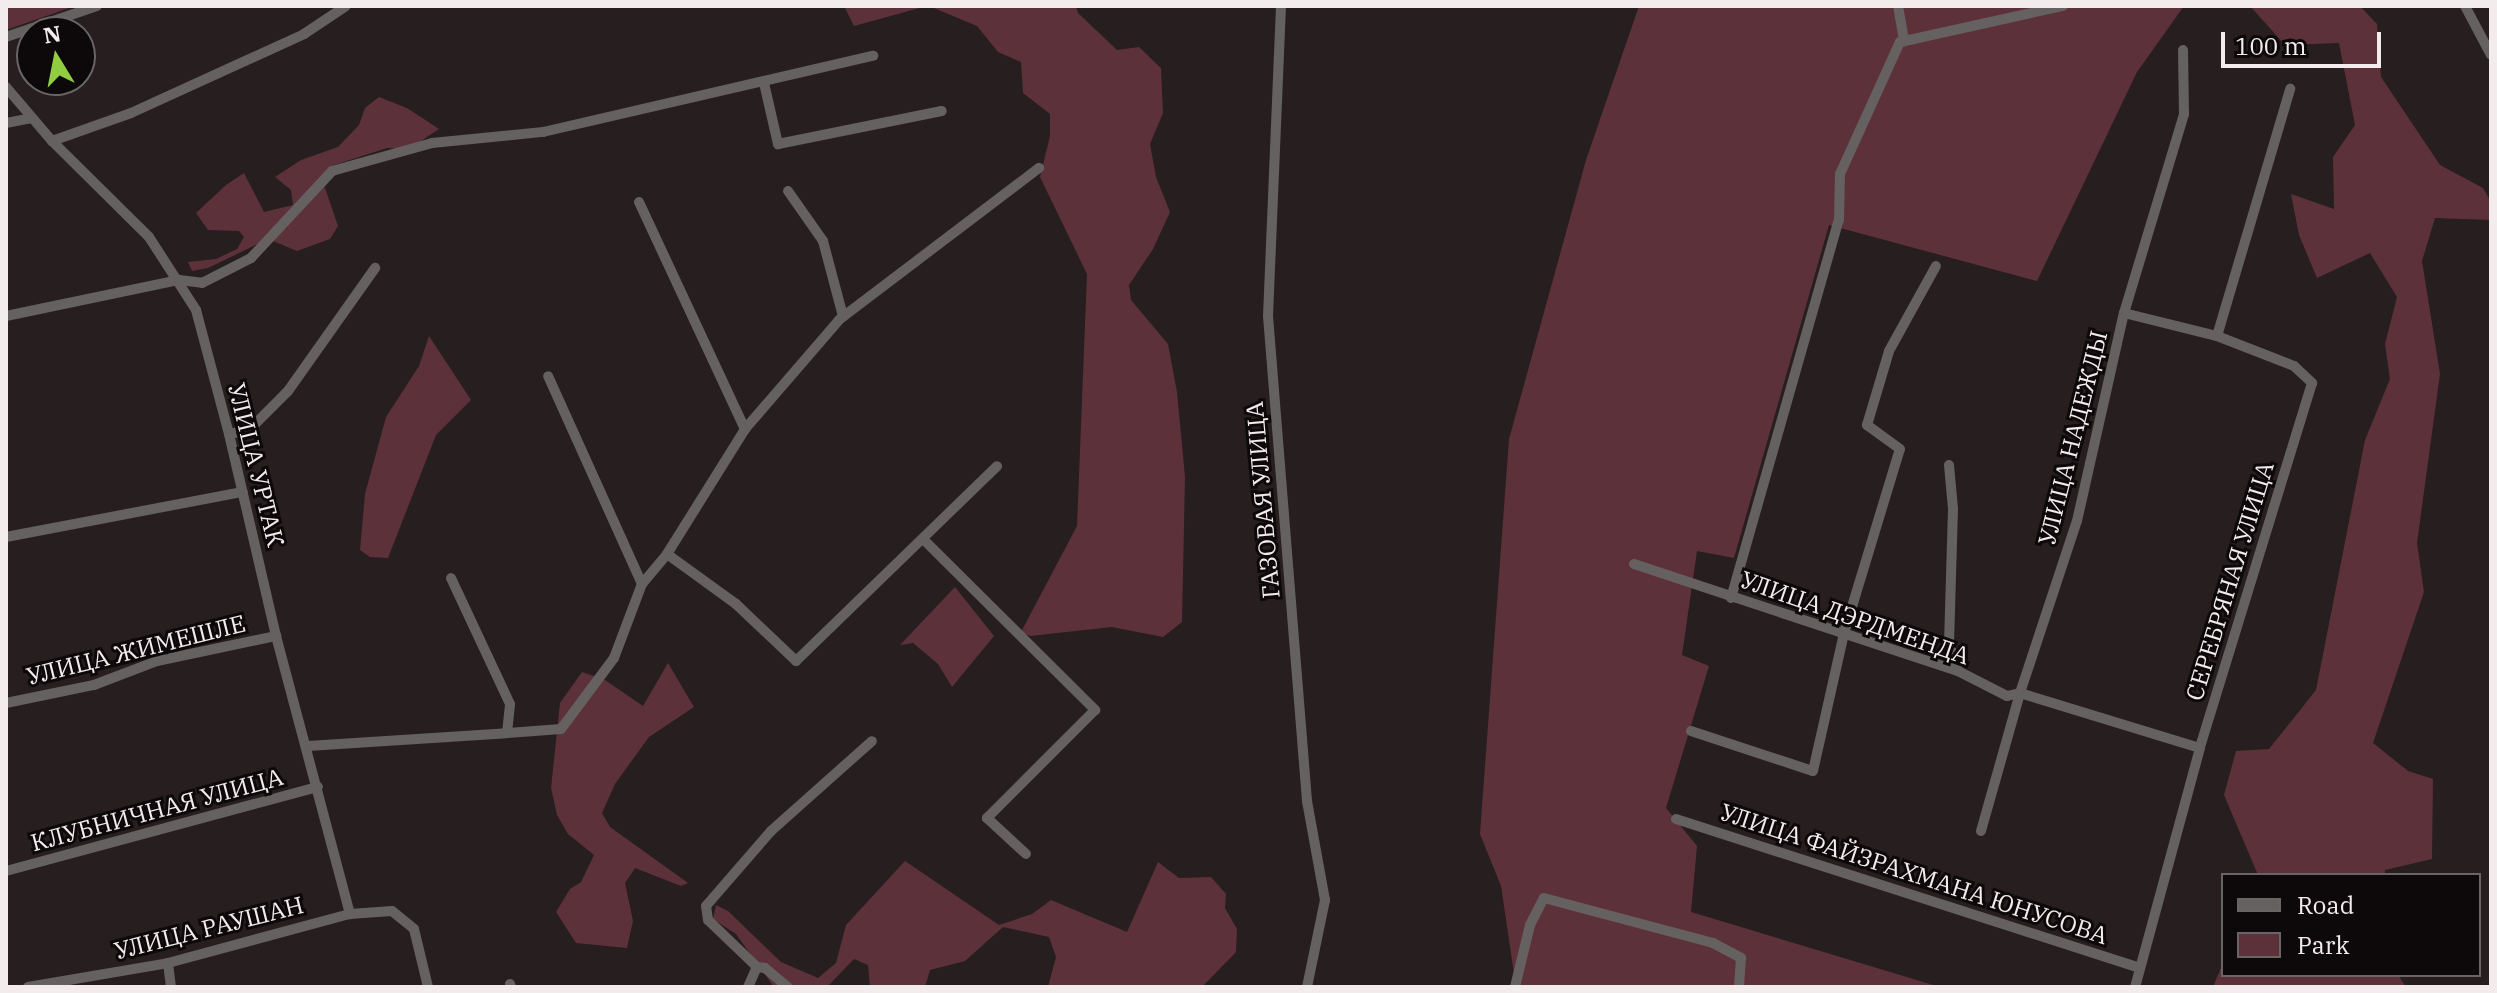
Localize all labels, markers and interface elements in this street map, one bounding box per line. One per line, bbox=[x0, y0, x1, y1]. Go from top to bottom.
north arrow bbox=[16, 16, 96, 96]
scale bar bbox=[2225, 16, 2385, 66]
text: N bbox=[41, 18, 63, 50]
text: 100 m bbox=[2235, 30, 2307, 62]
street label: УЛИЦА НАДЕЖДЫ bbox=[2032, 328, 2114, 548]
street label: УЛИЦА УРТАК bbox=[222, 380, 290, 550]
street label: ГАЗОВАЯ УЛИЦА bbox=[1240, 400, 1286, 600]
street label: СЕРЕБРЯНАЯ УЛИЦА bbox=[2180, 458, 2280, 704]
street label: УЛИЦА ДЭРДМЕНДА bbox=[1737, 565, 1973, 671]
street label: УЛИЦА ЖИМЕШЛЕ bbox=[24, 609, 248, 691]
street label: КЛУБНИЧНАЯ УЛИЦА bbox=[28, 762, 286, 858]
street label: УЛИЦА ФАЙЗРАХМАНА ЮНУСОВА bbox=[1717, 798, 2111, 950]
legend bbox=[2221, 873, 2481, 977]
text: Road bbox=[2297, 889, 2354, 921]
street label: УЛИЦА РАУШАН bbox=[111, 891, 307, 965]
text: Park bbox=[2297, 929, 2349, 961]

